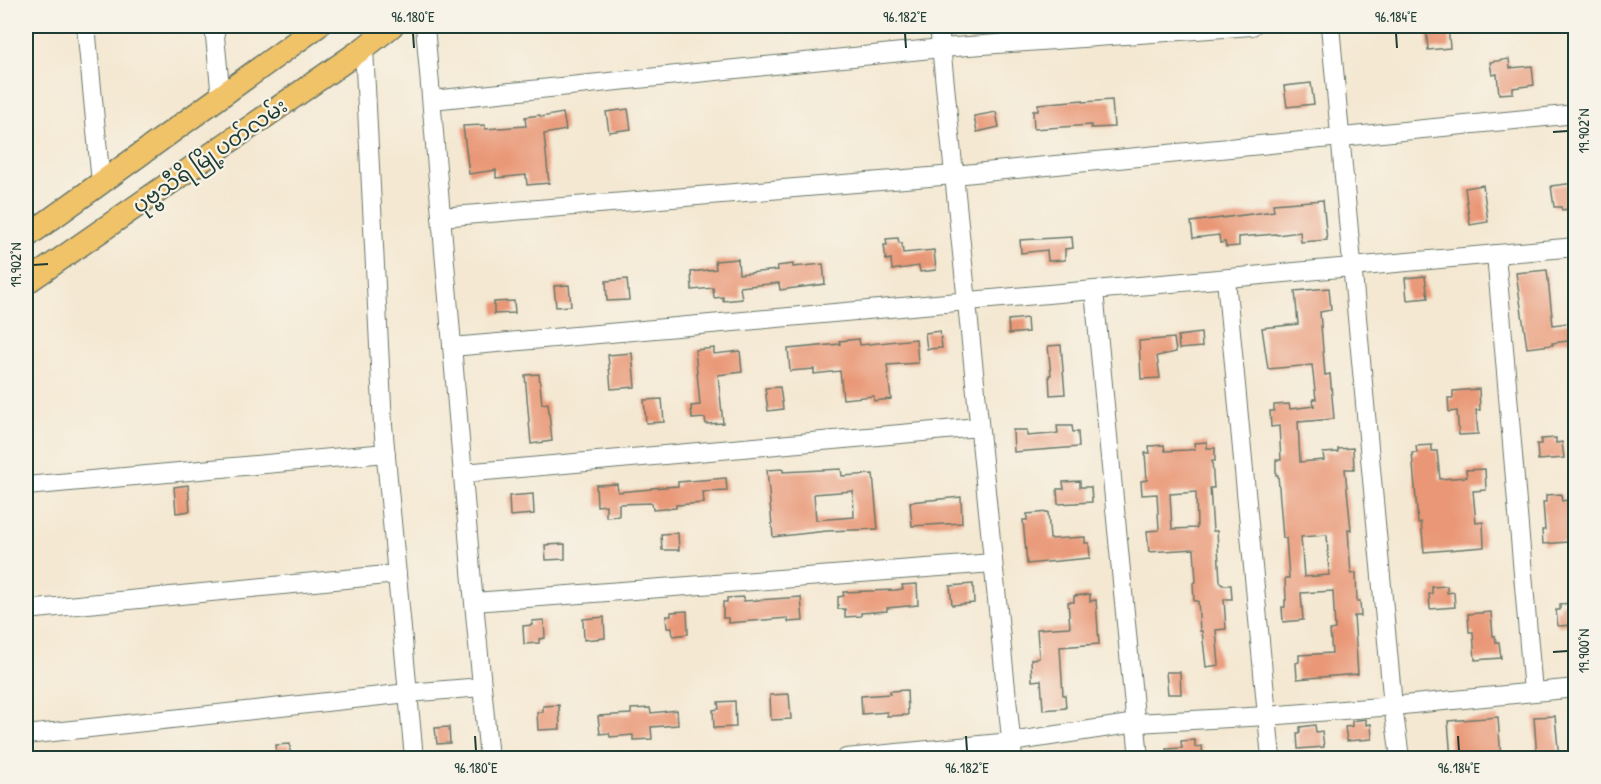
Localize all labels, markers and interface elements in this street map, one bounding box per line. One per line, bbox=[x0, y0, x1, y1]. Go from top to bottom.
text: 96.180°E bbox=[391, 6, 435, 27]
text: 96.182°E bbox=[883, 6, 927, 27]
text: 96.184°E bbox=[1375, 6, 1418, 27]
street label: ပုဗ္ဗသီရိ မြို့ပတ်လမ်း bbox=[126, 90, 295, 223]
text: 19.902°N bbox=[1573, 109, 1594, 153]
text: 19.902°N bbox=[5, 243, 26, 287]
text: 19.900°N bbox=[1573, 629, 1594, 673]
text: 96.180°E bbox=[454, 757, 498, 778]
text: 96.182°E bbox=[945, 757, 989, 778]
text: 96.184°E bbox=[1438, 757, 1481, 778]

